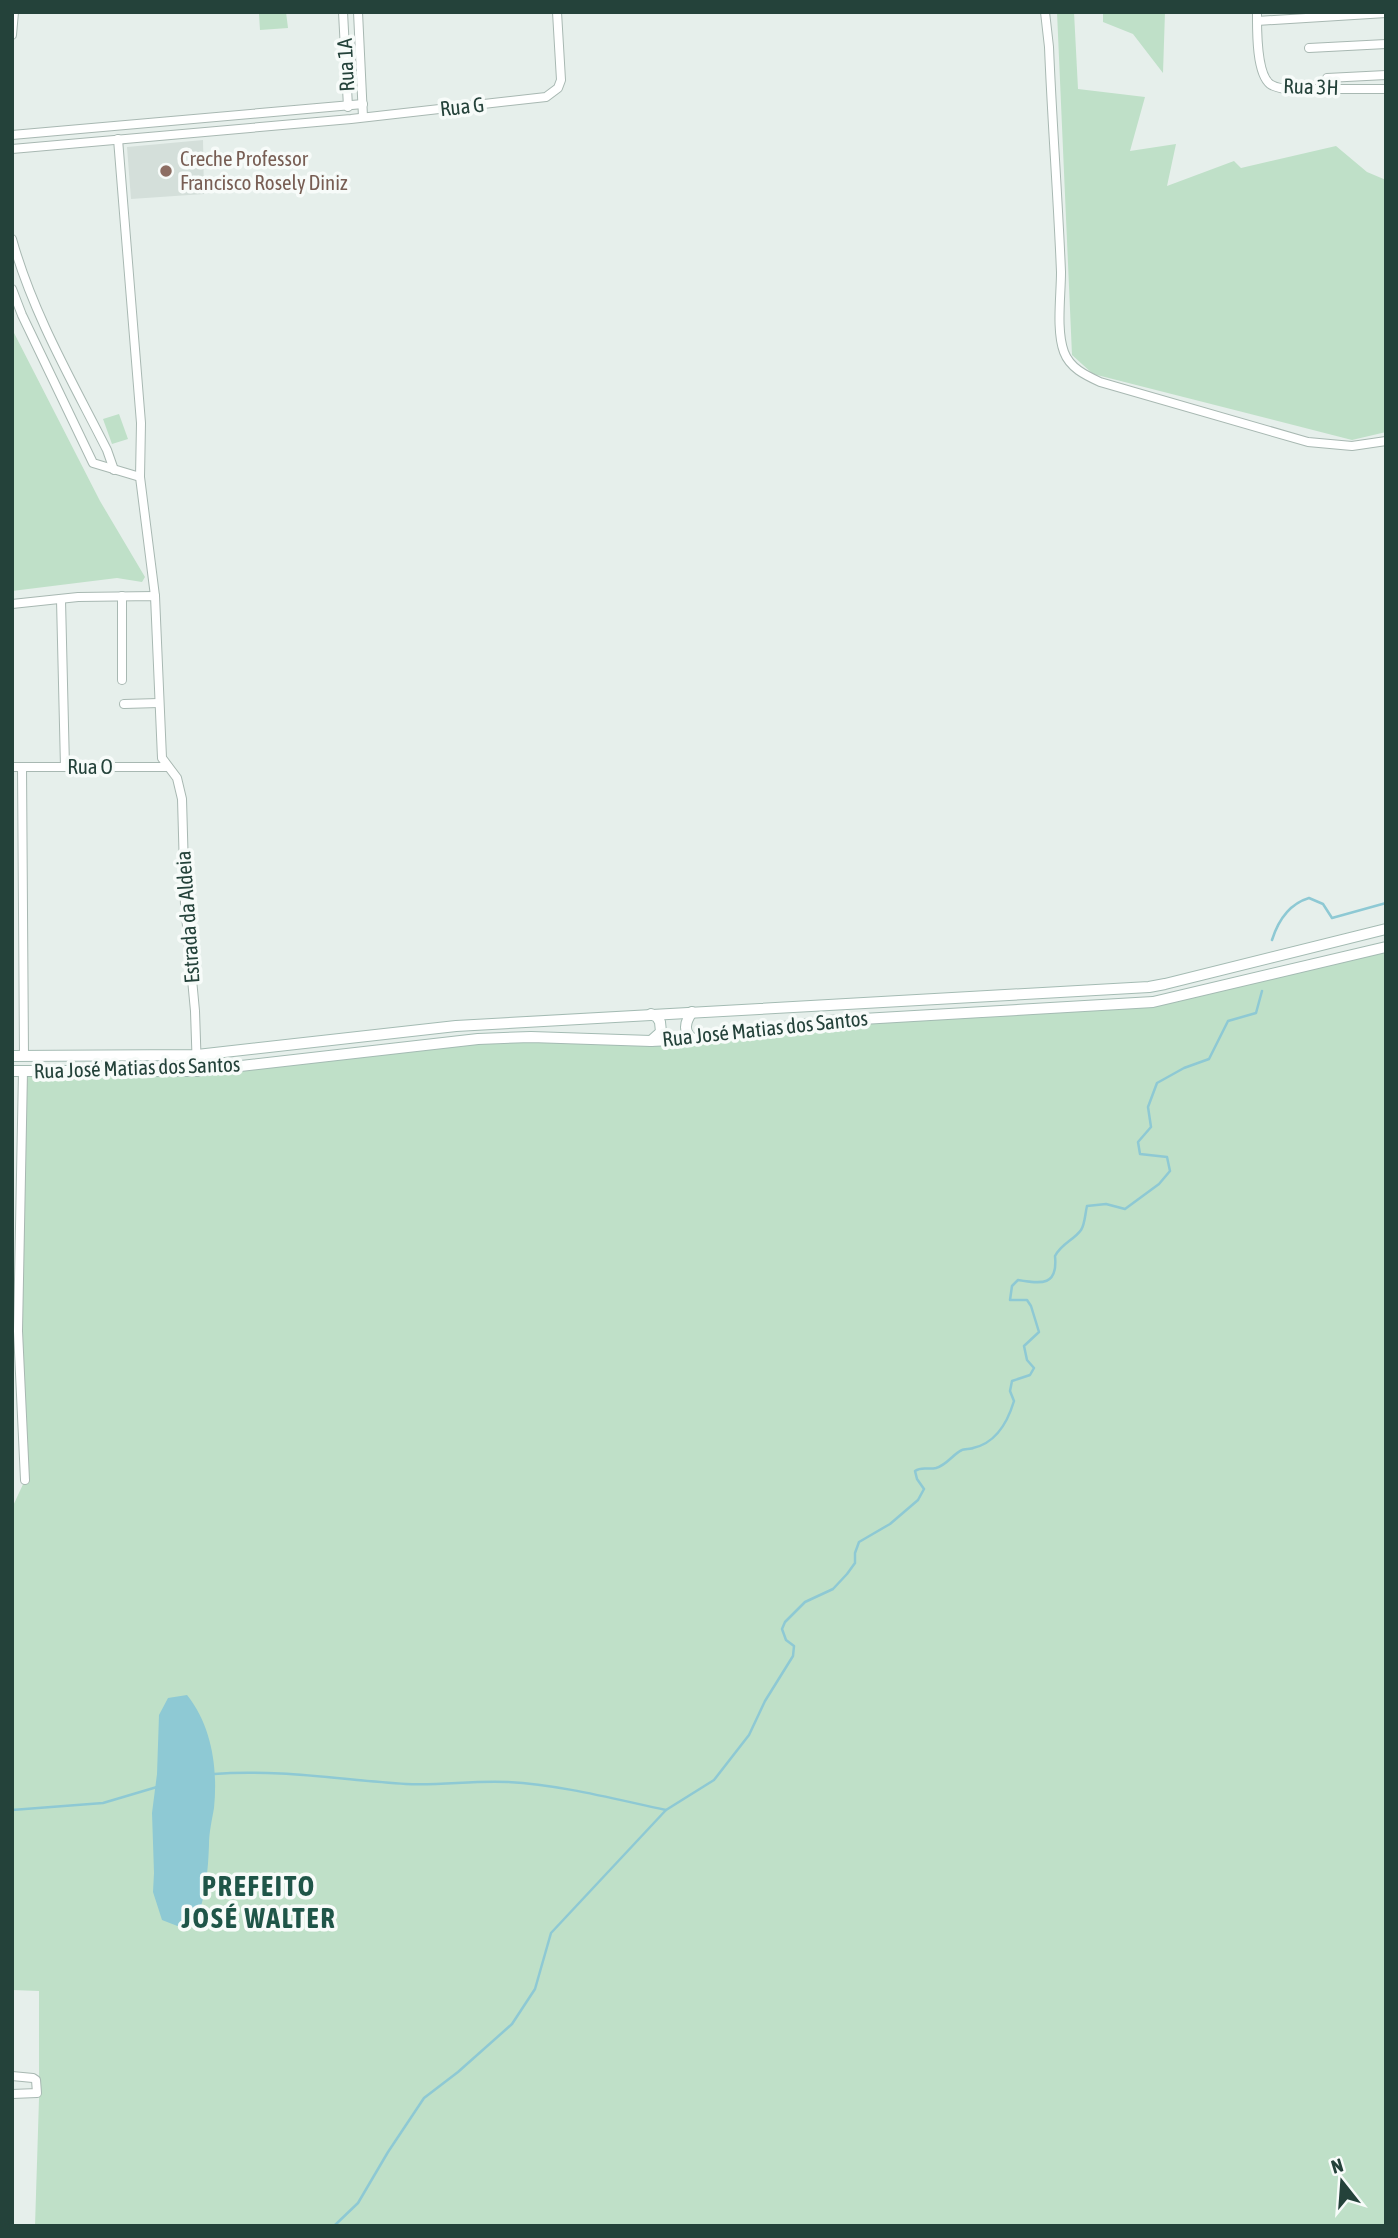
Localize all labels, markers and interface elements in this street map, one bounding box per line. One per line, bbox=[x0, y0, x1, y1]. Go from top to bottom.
street label: Rua 1A bbox=[332, 37, 358, 92]
street label: Rua 3H bbox=[1283, 73, 1339, 99]
street label: Rua G bbox=[439, 92, 485, 120]
place label: Creche Professor Francisco Rosely Diniz bbox=[180, 146, 348, 194]
marker: Creche Professor Francisco Rosely Diniz bbox=[158, 163, 174, 179]
street label: Rua O bbox=[67, 754, 113, 778]
street label: Estrada da Aldeia bbox=[170, 850, 204, 984]
street label: Rua José Matias dos Santos bbox=[661, 1005, 869, 1051]
street label: Rua José Matias dos Santos bbox=[33, 1051, 241, 1083]
district label: PREFEITO JOSÉ WALTER bbox=[181, 1870, 336, 1934]
north arrow bbox=[1307, 2147, 1377, 2217]
text: N bbox=[1328, 2154, 1346, 2178]

